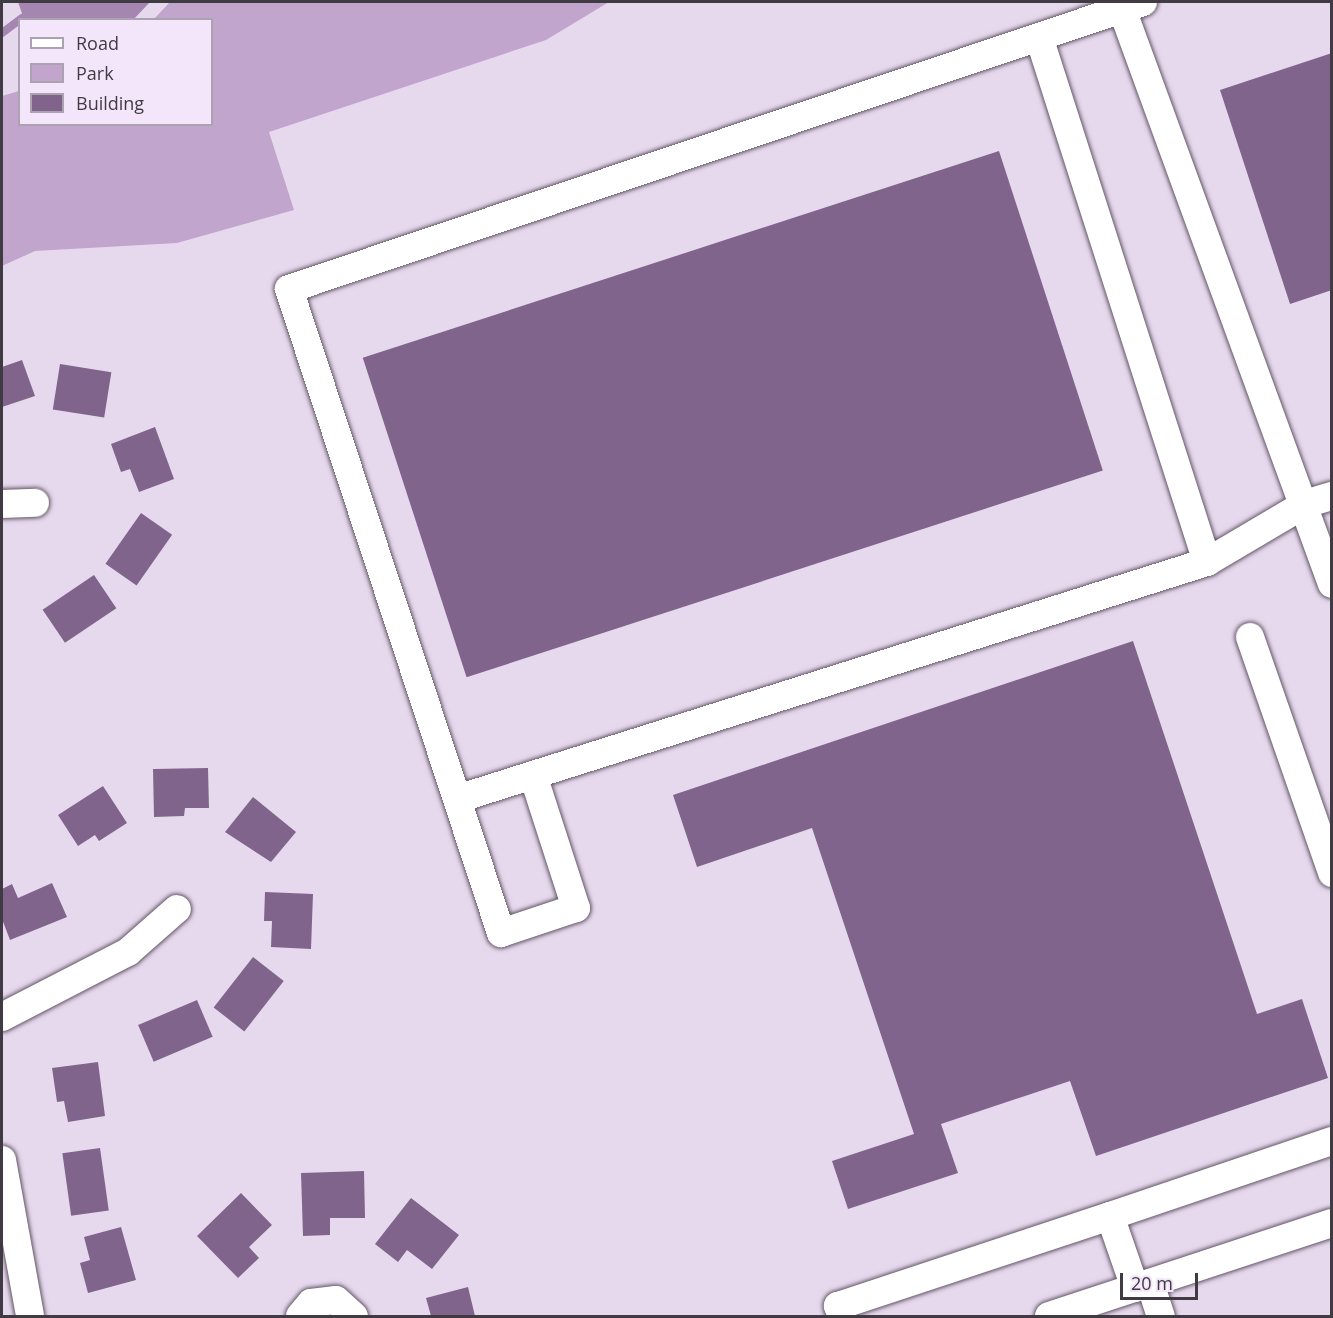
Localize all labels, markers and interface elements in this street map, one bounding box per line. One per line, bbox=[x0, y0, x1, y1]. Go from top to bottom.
legend bbox=[18, 18, 213, 126]
text: Road bbox=[76, 31, 119, 55]
text: Park bbox=[76, 61, 114, 85]
text: Building bbox=[76, 91, 144, 115]
scale bar bbox=[1123, 1261, 1201, 1299]
text: 20 m bbox=[1131, 1271, 1173, 1295]

